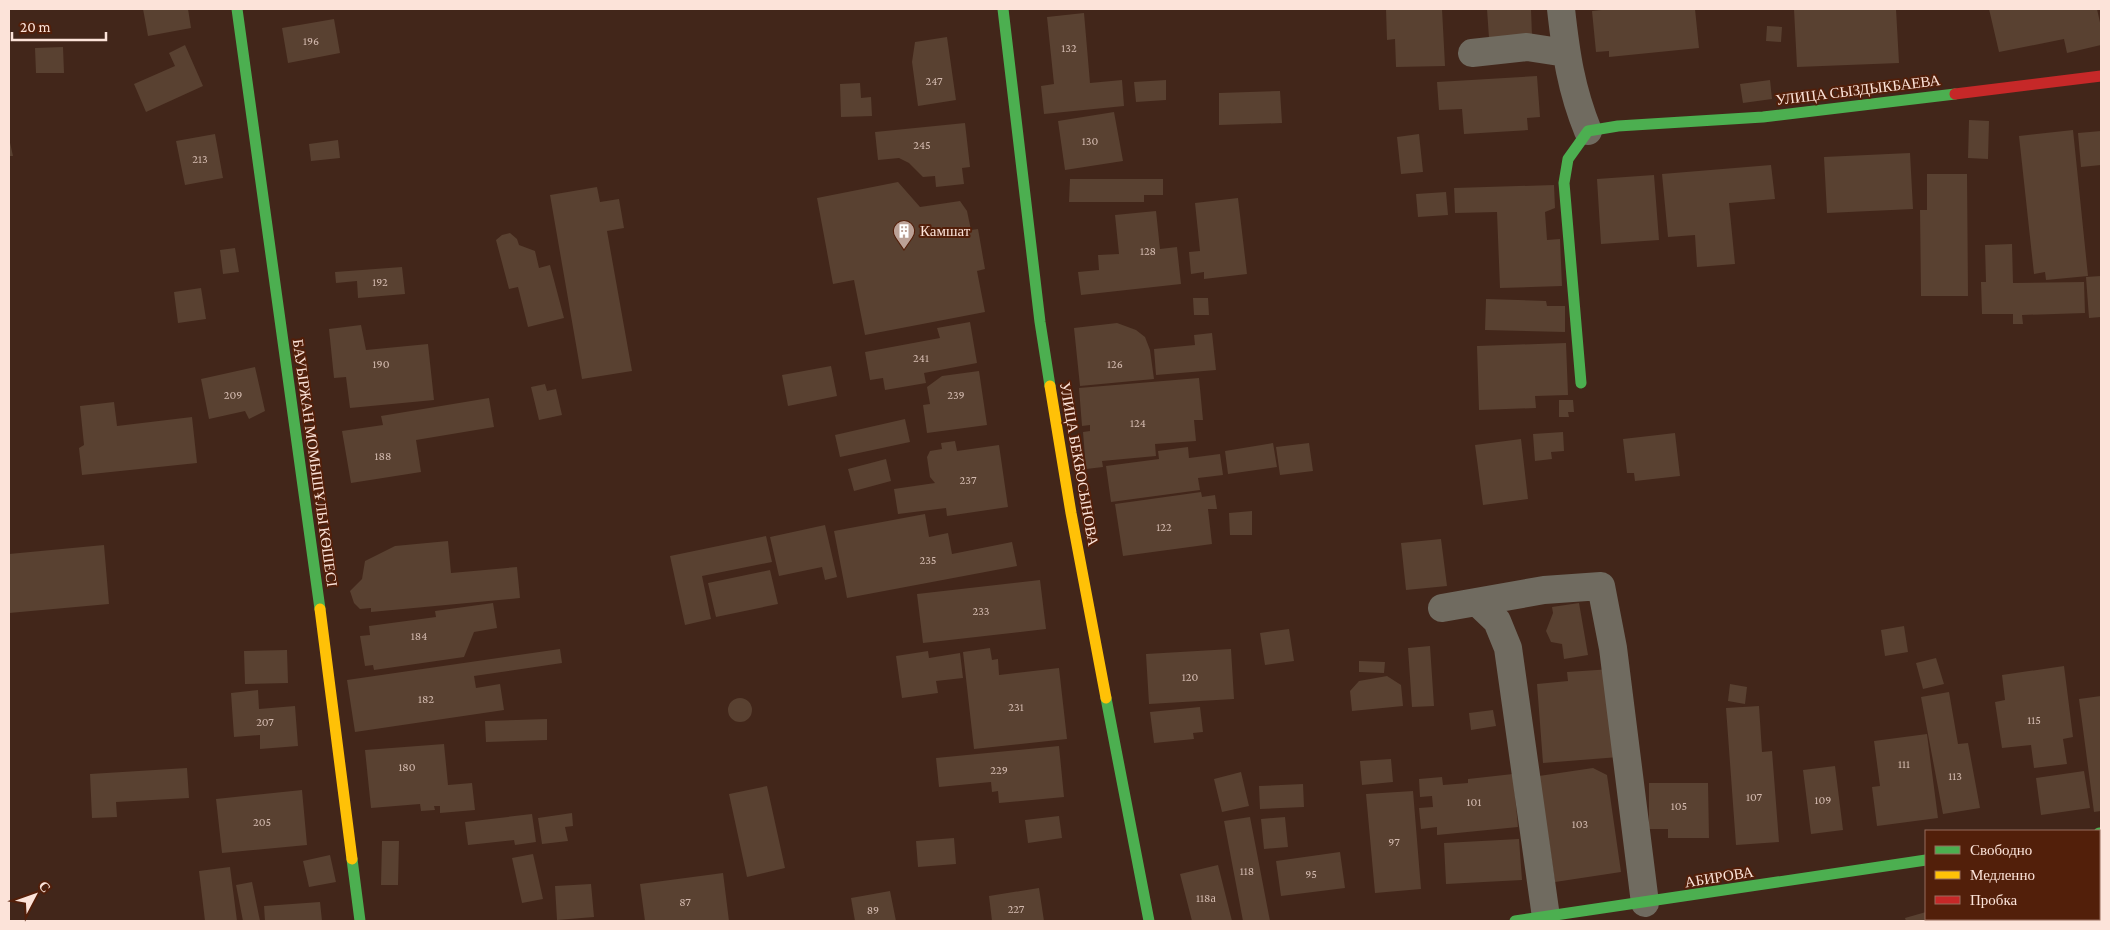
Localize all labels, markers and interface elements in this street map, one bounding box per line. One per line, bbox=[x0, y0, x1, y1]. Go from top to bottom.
scale bar bbox=[12, 10, 106, 42]
text: 20 m bbox=[20, 19, 51, 35]
house number: 196 bbox=[303, 34, 319, 48]
house number: 132 bbox=[1061, 41, 1077, 55]
street label: УЛИЦА СЫЗДЫКБАЕВА bbox=[1775, 72, 1941, 108]
house number: 247 bbox=[925, 74, 943, 88]
house number: 130 bbox=[1082, 134, 1098, 148]
house number: 245 bbox=[913, 138, 931, 152]
house number: 213 bbox=[192, 152, 208, 166]
building icon: Камшат bbox=[892, 219, 916, 250]
place label: Камшат bbox=[920, 223, 971, 239]
house number: 128 bbox=[1140, 244, 1156, 258]
house number: 192 bbox=[372, 275, 388, 289]
street label: БАУЫРЖАН МОМЫШҰЛЫ КӨШЕСІ bbox=[290, 338, 340, 588]
house number: 241 bbox=[913, 351, 929, 365]
house number: 190 bbox=[373, 357, 390, 371]
house number: 126 bbox=[1107, 357, 1123, 371]
street label: УЛИЦА БЕКБОСЫНОВА bbox=[1057, 381, 1101, 547]
house number: 209 bbox=[224, 388, 242, 402]
house number: 239 bbox=[947, 388, 965, 402]
house number: 124 bbox=[1130, 416, 1146, 430]
house number: 188 bbox=[375, 449, 391, 463]
house number: 237 bbox=[960, 473, 977, 487]
house number: 122 bbox=[1156, 520, 1172, 534]
house number: 235 bbox=[919, 553, 937, 567]
house number: 233 bbox=[972, 604, 990, 618]
house number: 184 bbox=[411, 629, 427, 643]
house number: 120 bbox=[1182, 670, 1198, 684]
house number: 182 bbox=[418, 692, 434, 706]
house number: 231 bbox=[1008, 700, 1024, 714]
house number: 115 bbox=[2027, 713, 2041, 727]
house number: 207 bbox=[256, 715, 274, 729]
house number: 111 bbox=[1898, 757, 1910, 771]
house number: 180 bbox=[398, 760, 416, 774]
house number: 229 bbox=[990, 763, 1008, 777]
house number: 113 bbox=[1948, 769, 1962, 783]
house number: 107 bbox=[1746, 790, 1762, 804]
house number: 109 bbox=[1815, 793, 1831, 807]
house number: 101 bbox=[1467, 795, 1481, 809]
house number: 105 bbox=[1671, 799, 1687, 813]
house number: 205 bbox=[253, 815, 271, 829]
house number: 103 bbox=[1572, 817, 1588, 831]
legend bbox=[1925, 830, 2100, 920]
house number: 97 bbox=[1388, 835, 1400, 849]
text: Свободно bbox=[1970, 842, 2032, 858]
house number: 118 bbox=[1240, 864, 1254, 878]
street label: АБИРОВА bbox=[1683, 864, 1755, 890]
house number: 95 bbox=[1305, 867, 1317, 881]
text: Медленно bbox=[1970, 867, 2035, 883]
north arrow bbox=[10, 870, 60, 920]
text: С bbox=[35, 877, 54, 896]
house number: 118а bbox=[1196, 891, 1217, 905]
text: Пробка bbox=[1970, 892, 2018, 908]
house number: 87 bbox=[679, 895, 691, 909]
house number: 227 bbox=[1008, 902, 1025, 916]
house number: 89 bbox=[867, 903, 879, 917]

